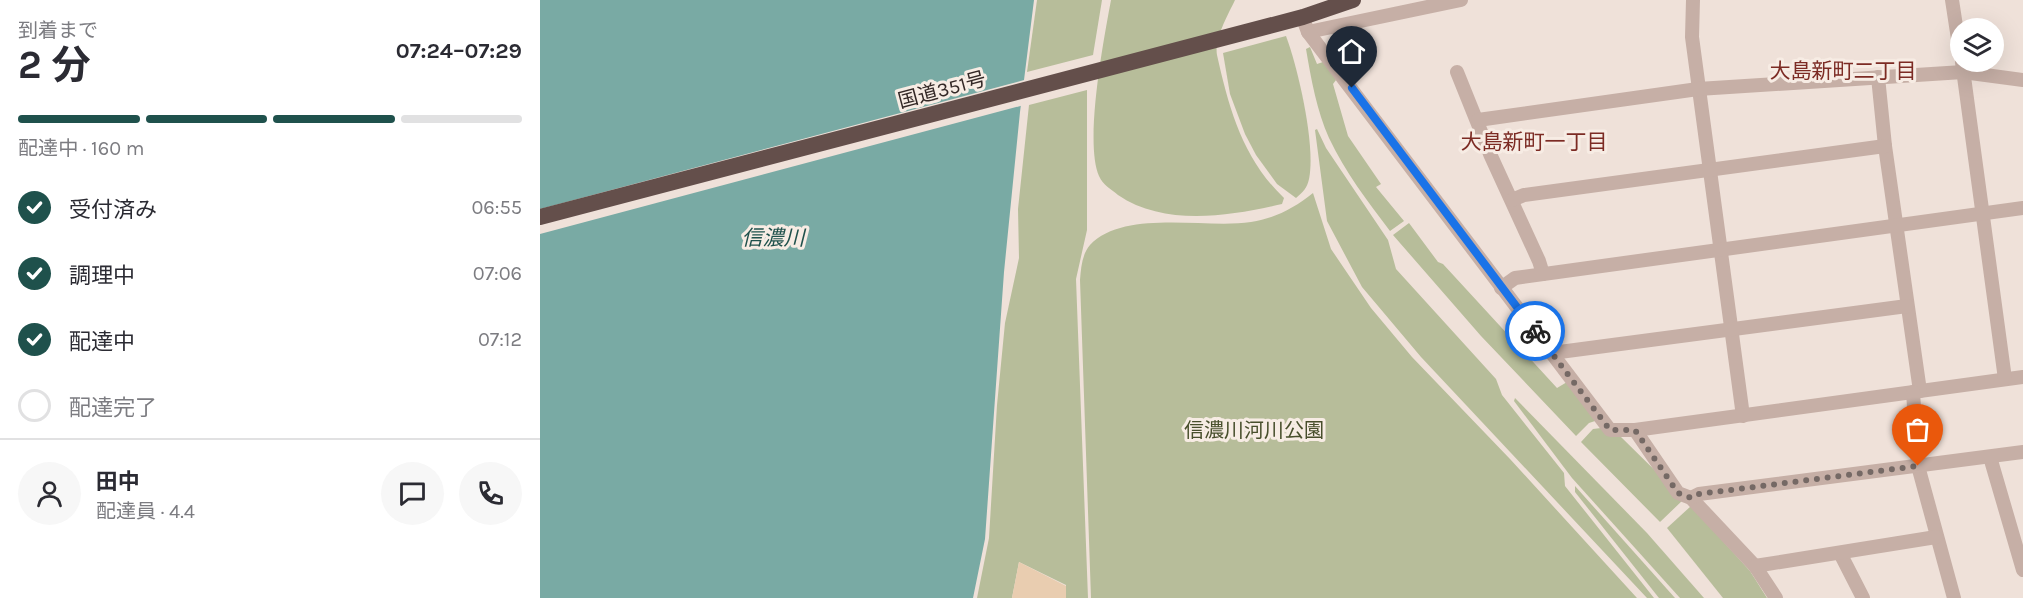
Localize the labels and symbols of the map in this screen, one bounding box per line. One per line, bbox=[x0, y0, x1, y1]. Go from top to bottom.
pin bbox=[1326, 26, 1377, 88]
district label: 大島新町二丁目 bbox=[1770, 59, 1917, 83]
street label: 国道351号 bbox=[896, 67, 988, 113]
district label: 大島新町一丁目 bbox=[1461, 130, 1608, 154]
water label: 信濃川 bbox=[742, 226, 806, 250]
courier bbox=[1505, 301, 1565, 361]
pin bbox=[1892, 404, 1943, 466]
park label: 信濃川河川公園 bbox=[1184, 419, 1324, 442]

